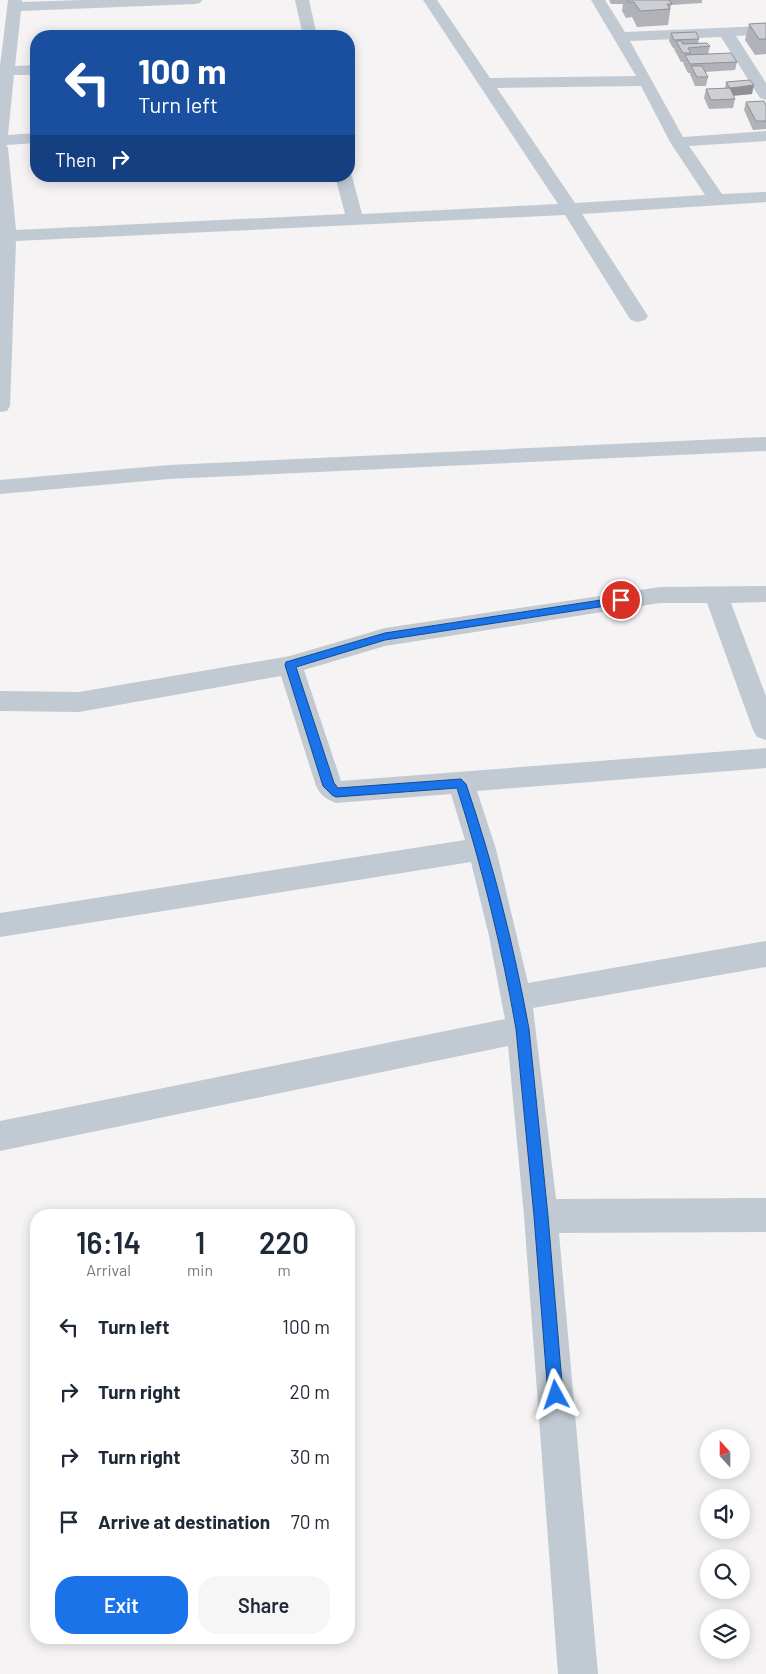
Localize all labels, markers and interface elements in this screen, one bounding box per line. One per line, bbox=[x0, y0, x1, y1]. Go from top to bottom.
text: 100 m bbox=[138, 49, 227, 91]
icon: left bbox=[55, 50, 120, 115]
text: Turn left bbox=[138, 91, 218, 117]
icon: right bbox=[106, 145, 134, 173]
text: Then bbox=[55, 148, 96, 171]
pin bbox=[600, 579, 642, 621]
icon: arrive bbox=[607, 586, 635, 614]
text: 16:14 bbox=[76, 1224, 141, 1260]
text: 1 bbox=[195, 1224, 205, 1260]
text: 220 bbox=[259, 1224, 309, 1260]
text: Arrival bbox=[86, 1260, 131, 1279]
text: min bbox=[187, 1260, 213, 1279]
text: m bbox=[277, 1260, 291, 1279]
icon: left bbox=[55, 1313, 83, 1341]
text: Turn left bbox=[98, 1315, 169, 1338]
text: 100 m bbox=[282, 1315, 330, 1338]
position arrow bbox=[529, 1368, 581, 1420]
icon: right bbox=[55, 1378, 83, 1406]
text: Turn right bbox=[98, 1380, 180, 1403]
text: 20 m bbox=[290, 1380, 330, 1403]
north arrow bbox=[700, 1429, 750, 1479]
map controls bbox=[700, 1429, 750, 1659]
icon: right bbox=[55, 1443, 83, 1471]
text: Turn right bbox=[98, 1445, 180, 1468]
text: 30 m bbox=[290, 1445, 330, 1468]
button: sound bbox=[700, 1489, 750, 1539]
icon: arrive bbox=[55, 1508, 83, 1536]
text: Arrive at destination bbox=[98, 1510, 270, 1533]
text: 70 m bbox=[291, 1510, 330, 1533]
button: search bbox=[700, 1549, 750, 1599]
button: Exit bbox=[55, 1576, 188, 1634]
button: Share bbox=[198, 1576, 330, 1634]
button: layers bbox=[700, 1609, 750, 1659]

